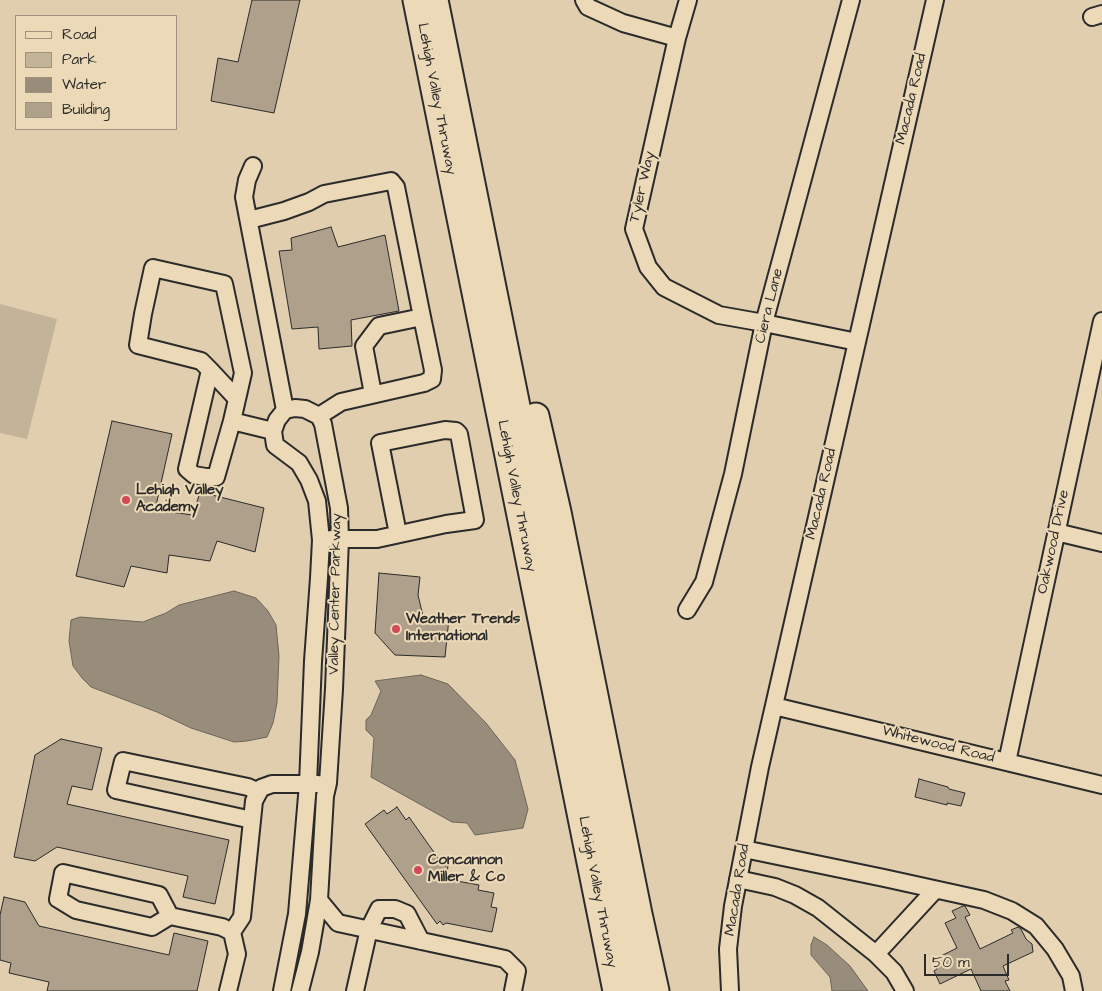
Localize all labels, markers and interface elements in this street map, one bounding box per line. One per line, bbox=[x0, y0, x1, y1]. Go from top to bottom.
legend bbox=[15, 15, 178, 130]
street label: Lehigh Valley Thruway bbox=[412, 22, 460, 176]
text: Road bbox=[62, 24, 96, 45]
text: Park bbox=[62, 49, 97, 70]
street label: Macada Road bbox=[893, 52, 931, 146]
text: Water bbox=[62, 74, 106, 95]
text: Building bbox=[62, 99, 110, 120]
street label: Tyler Way bbox=[626, 150, 660, 224]
street label: Ciera Lane bbox=[752, 267, 788, 345]
street label: Lehigh Valley Thruway bbox=[492, 419, 540, 573]
street label: Macada Road bbox=[803, 447, 841, 541]
place label: Lehigh Valley Academy bbox=[136, 482, 223, 517]
street label: Oakwood Drive bbox=[1034, 488, 1074, 596]
marker: Lehigh Valley Academy bbox=[120, 494, 132, 506]
street label: Valley Center Parkway bbox=[326, 513, 346, 675]
place label: Weather Trends International bbox=[406, 611, 520, 646]
marker: Weather Trends International bbox=[390, 623, 402, 635]
street label: Whitewood Road bbox=[880, 722, 996, 768]
street label: Lehigh Valley Thruway bbox=[573, 815, 621, 969]
street label: Macada Road bbox=[722, 843, 754, 937]
place label: Concannon Miller & Co bbox=[428, 852, 505, 887]
marker: Concannon Miller & Co bbox=[412, 864, 424, 876]
scale bar bbox=[927, 944, 1012, 976]
text: 50 m bbox=[932, 952, 970, 973]

